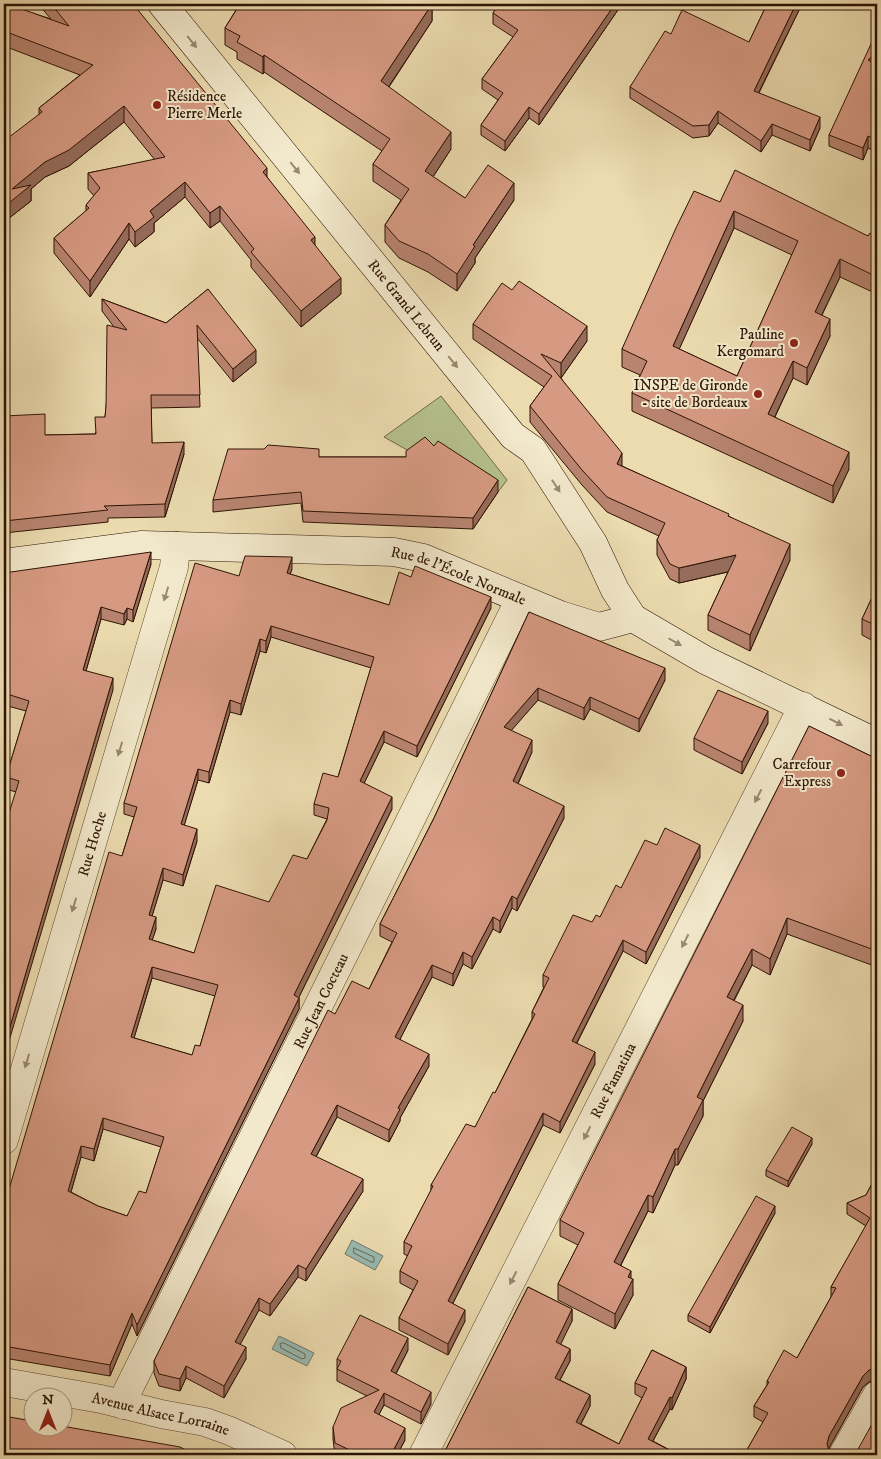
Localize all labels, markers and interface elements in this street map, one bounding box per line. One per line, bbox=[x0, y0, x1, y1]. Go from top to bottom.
one-way arrow bbox=[187, 35, 198, 48]
place label: Résidence Pierre Merle bbox=[167, 87, 242, 123]
marker: Résidence Pierre Merle bbox=[151, 99, 163, 111]
one-way arrow bbox=[289, 161, 300, 174]
street label: Rue Grand Lebrun bbox=[364, 256, 450, 355]
place label: Pauline Kergomard bbox=[717, 325, 785, 361]
marker: Pauline Kergomard bbox=[788, 337, 800, 349]
one-way arrow bbox=[447, 355, 458, 368]
place label: INSPE de Gironde - site de Bordeaux bbox=[634, 376, 749, 412]
marker: INSPE de Gironde - site de Bordeaux bbox=[752, 388, 764, 400]
one-way arrow bbox=[551, 479, 560, 493]
street label: Rue de l'École Normale bbox=[389, 542, 529, 609]
one-way arrow bbox=[162, 586, 170, 601]
one-way arrow bbox=[669, 638, 682, 647]
one-way arrow bbox=[829, 718, 844, 726]
one-way arrow bbox=[115, 742, 123, 757]
place label: Carrefour Express bbox=[772, 755, 831, 791]
marker: Carrefour Express bbox=[835, 767, 847, 779]
one-way arrow bbox=[754, 789, 762, 804]
street label: Rue Hoche bbox=[73, 809, 111, 879]
one-way arrow bbox=[69, 898, 77, 913]
one-way arrow bbox=[681, 934, 689, 948]
street label: Rue Jean Cocteau bbox=[289, 950, 352, 1052]
street label: Rue Famatina bbox=[586, 1039, 640, 1121]
one-way arrow bbox=[23, 1053, 31, 1068]
one-way arrow bbox=[583, 1126, 591, 1140]
one-way arrow bbox=[509, 1270, 517, 1285]
north arrow bbox=[22, 1386, 72, 1436]
street label: Avenue Alsace Lorraine bbox=[90, 1388, 232, 1440]
text: N bbox=[42, 1391, 54, 1409]

